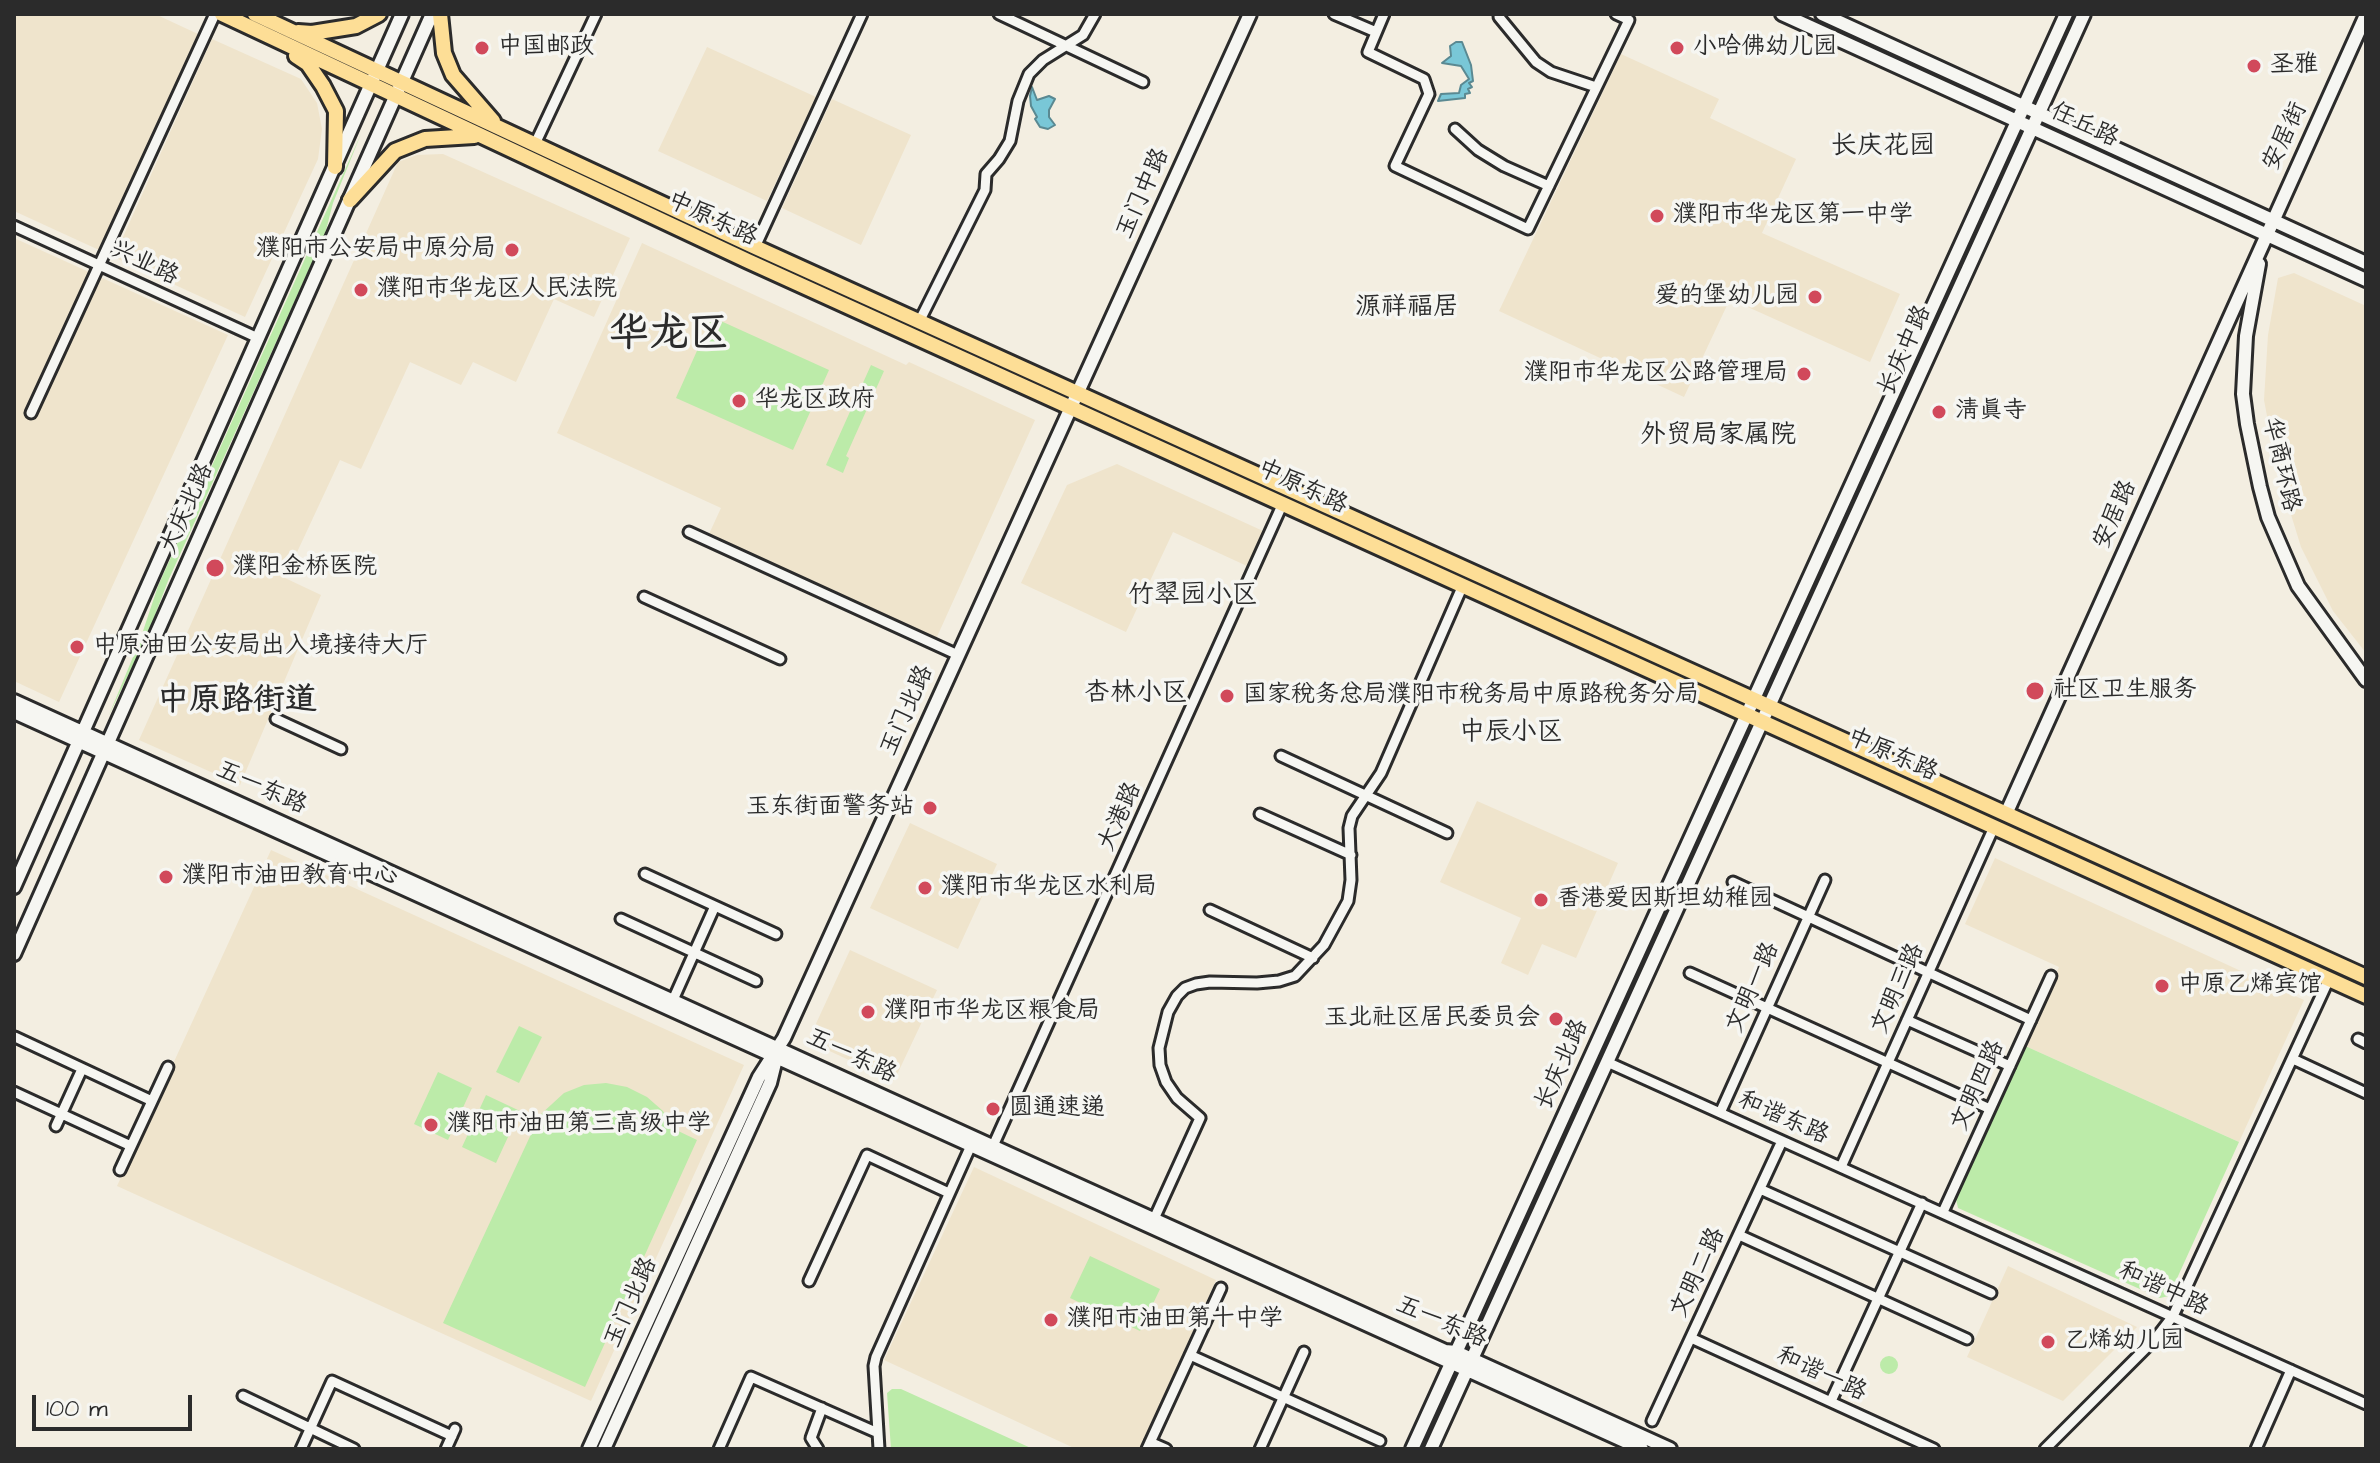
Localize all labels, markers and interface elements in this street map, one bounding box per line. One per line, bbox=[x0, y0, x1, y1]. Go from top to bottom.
place label: 中国邮政 bbox=[498, 34, 594, 62]
place label: 小哈佛幼儿园 bbox=[1693, 34, 1837, 62]
marker: 中国邮政 bbox=[473, 39, 491, 57]
marker: 小哈佛幼儿园 bbox=[1668, 39, 1686, 57]
place label: 圣雅 bbox=[2270, 52, 2318, 80]
marker: 圣雅 bbox=[2245, 57, 2263, 75]
street label: 任丘路 bbox=[2045, 98, 2123, 154]
street label: 安居街 bbox=[2258, 98, 2314, 176]
district label: 长庆花园 bbox=[1831, 132, 1935, 164]
street label: 玉门中路 bbox=[1111, 144, 1177, 244]
street label: 中原东路 bbox=[662, 187, 762, 253]
place label: 濮阳市华龙区第一中学 bbox=[1673, 202, 1913, 230]
marker: 濮阳市华龙区第一中学 bbox=[1648, 207, 1666, 225]
street label: 兴业路 bbox=[105, 236, 183, 292]
place label: 濮阳市公安局中原分局 bbox=[256, 236, 496, 264]
marker: 濮阳市公安局中原分局 bbox=[503, 241, 521, 259]
place label: 濮阳市华龙区人民法院 bbox=[377, 276, 617, 304]
marker: 濮阳市华龙区人民法院 bbox=[352, 281, 370, 299]
place label: 爱的堡幼儿园 bbox=[1655, 283, 1799, 311]
marker: 爱的堡幼儿园 bbox=[1806, 288, 1824, 306]
district label: 源祥福居 bbox=[1355, 293, 1459, 325]
street label: 长庆中路 bbox=[1873, 301, 1939, 401]
district label: 华龙区 bbox=[609, 313, 729, 361]
place label: 濮阳市华龙区公路管理局 bbox=[1524, 360, 1788, 388]
marker: 濮阳市华龙区公路管理局 bbox=[1795, 365, 1813, 383]
place label: 华龙区政府 bbox=[755, 387, 875, 415]
marker: 华龙区政府 bbox=[730, 392, 748, 410]
place label: 清真寺 bbox=[1955, 398, 2027, 426]
marker: 清真寺 bbox=[1930, 403, 1948, 421]
street label: 华商环路 bbox=[2255, 415, 2305, 515]
district label: 外贸局家属院 bbox=[1640, 421, 1796, 453]
street label: 中原东路 bbox=[1252, 455, 1352, 521]
street label: 大庆北路 bbox=[155, 459, 221, 559]
street label: 安居路 bbox=[2088, 476, 2144, 554]
place label: 濮阳金桥医院 bbox=[233, 554, 377, 582]
marker: 濮阳金桥医院 bbox=[204, 557, 226, 579]
district label: 竹翠园小区 bbox=[1128, 581, 1258, 613]
place label: 中原油田公安局出入境接待大厅 bbox=[93, 633, 429, 661]
marker: 中原油田公安局出入境接待大厅 bbox=[68, 638, 86, 656]
street label: 玉门北路 bbox=[875, 661, 941, 761]
place label: 社区卫生服务 bbox=[2053, 677, 2197, 705]
district label: 杏林小区 bbox=[1084, 679, 1188, 711]
marker: 社区卫生服务 bbox=[2024, 680, 2046, 702]
place label: 国家税务总局濮阳市税务局中原路税务分局 bbox=[1243, 682, 1699, 710]
district label: 中原路街道 bbox=[157, 683, 317, 721]
marker: 国家税务总局濮阳市税务局中原路税务分局 bbox=[1218, 687, 1236, 705]
district label: 中辰小区 bbox=[1459, 718, 1563, 750]
street label: 中原东路 bbox=[1842, 723, 1942, 789]
street label: 五一东路 bbox=[211, 756, 311, 822]
street label: 大港路 bbox=[1093, 778, 1149, 856]
place label: 玉东街面警务站 bbox=[746, 794, 914, 822]
marker: 玉东街面警务站 bbox=[921, 799, 939, 817]
place label: 濮阳市油田教育中心 bbox=[182, 863, 398, 891]
marker: 濮阳市油田教育中心 bbox=[157, 868, 175, 886]
place label: 濮阳市华龙区水利局 bbox=[941, 874, 1157, 902]
marker: 濮阳市华龙区水利局 bbox=[916, 879, 934, 897]
place label: 香港爱因斯坦幼稚园 bbox=[1557, 886, 1773, 914]
marker: 香港爱因斯坦幼稚园 bbox=[1532, 891, 1550, 909]
street label: 文明一路 bbox=[1721, 938, 1787, 1038]
street label: 文明三路 bbox=[1866, 939, 1932, 1039]
place label: 中原乙烯宾馆 bbox=[2178, 972, 2322, 1000]
marker: 中原乙烯宾馆 bbox=[2153, 977, 2171, 995]
place label: 濮阳市华龙区粮食局 bbox=[884, 998, 1100, 1026]
marker: 濮阳市华龙区粮食局 bbox=[859, 1003, 877, 1021]
place label: 玉北社区居民委员会 bbox=[1324, 1005, 1540, 1033]
marker: 玉北社区居民委员会 bbox=[1547, 1010, 1565, 1028]
street label: 长庆北路 bbox=[1530, 1015, 1596, 1115]
street label: 五一东路 bbox=[801, 1024, 901, 1090]
street label: 文明四路 bbox=[1946, 1036, 2012, 1136]
street label: 和谐东路 bbox=[1733, 1086, 1833, 1152]
place label: 圆通速递 bbox=[1009, 1095, 1105, 1123]
marker: 圆通速递 bbox=[984, 1100, 1002, 1118]
place label: 濮阳市油田第三高级中学 bbox=[447, 1111, 711, 1139]
marker: 濮阳市油田第三高级中学 bbox=[422, 1116, 440, 1134]
street label: 文明二路 bbox=[1666, 1223, 1732, 1323]
street label: 玉门北路 bbox=[599, 1253, 665, 1353]
street label: 和谐中路 bbox=[2113, 1257, 2213, 1323]
street label: 五一东路 bbox=[1391, 1291, 1491, 1355]
place label: 濮阳市油田第十中学 bbox=[1067, 1306, 1283, 1334]
marker: 濮阳市油田第十中学 bbox=[1042, 1311, 1060, 1329]
place label: 乙烯幼儿园 bbox=[2064, 1328, 2184, 1356]
marker: 乙烯幼儿园 bbox=[2039, 1333, 2057, 1351]
street label: 和谐一路 bbox=[1771, 1342, 1871, 1408]
scale bar bbox=[36, 1379, 196, 1429]
text: 100 m bbox=[46, 1392, 108, 1426]

